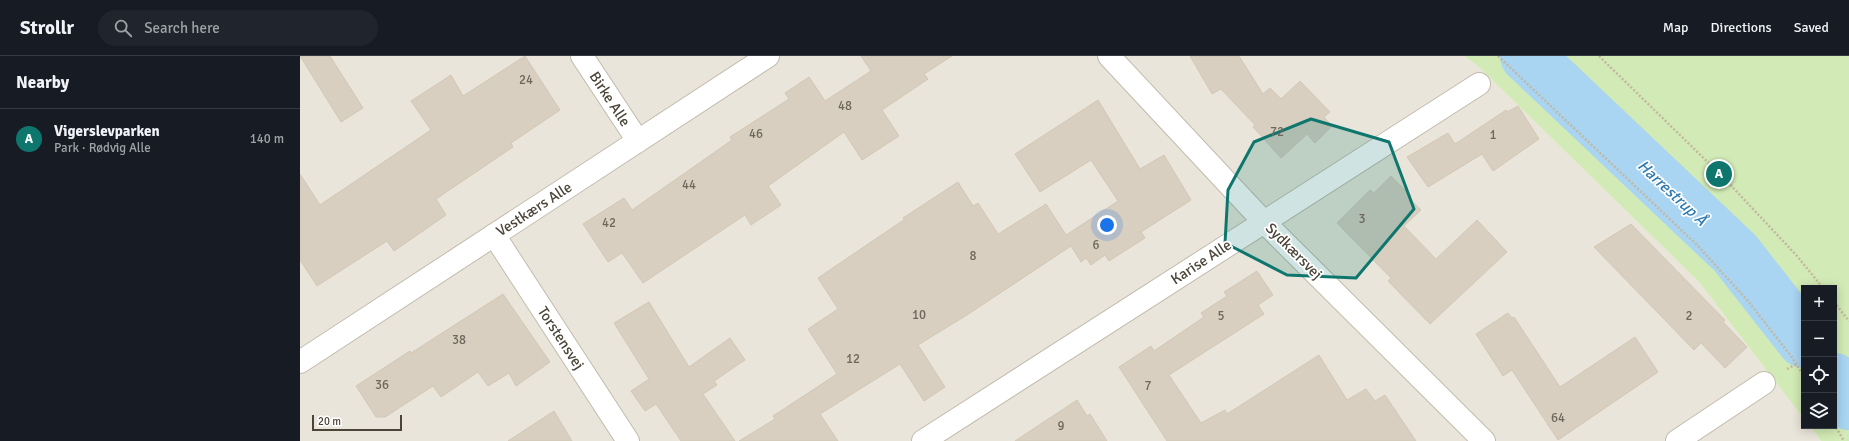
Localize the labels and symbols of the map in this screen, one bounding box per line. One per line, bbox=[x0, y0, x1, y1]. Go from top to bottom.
street label: Birke Alle bbox=[586, 68, 634, 130]
house number: 24 bbox=[519, 72, 533, 88]
house number: 48 bbox=[838, 98, 852, 114]
house number: 72 bbox=[1270, 124, 1284, 140]
house number: 46 bbox=[749, 126, 763, 142]
house number: 1 bbox=[1489, 127, 1497, 143]
water label: Harrestrup Å bbox=[1633, 156, 1712, 231]
pin: A bbox=[1706, 159, 1732, 189]
house number: 44 bbox=[682, 177, 696, 193]
street label: Vestkærs Alle bbox=[493, 178, 575, 240]
house number: 3 bbox=[1358, 211, 1366, 227]
house number: 42 bbox=[602, 215, 616, 231]
your location bbox=[1097, 215, 1117, 235]
street label: Sydkærsvej bbox=[1262, 219, 1326, 283]
street label: Karise Alle bbox=[1167, 236, 1235, 288]
house number: 6 bbox=[1092, 237, 1100, 253]
house number: 8 bbox=[969, 248, 977, 264]
street label: Torstensvej bbox=[534, 303, 588, 373]
house number: 10 bbox=[912, 307, 926, 323]
house number: 5 bbox=[1217, 308, 1225, 324]
house number: 2 bbox=[1685, 308, 1693, 324]
house number: 38 bbox=[452, 332, 466, 348]
house number: 12 bbox=[846, 351, 860, 367]
house number: 36 bbox=[375, 377, 389, 393]
house number: 7 bbox=[1144, 378, 1152, 394]
house number: 64 bbox=[1551, 410, 1565, 426]
scale bar bbox=[312, 413, 402, 432]
house number: 9 bbox=[1057, 418, 1065, 434]

